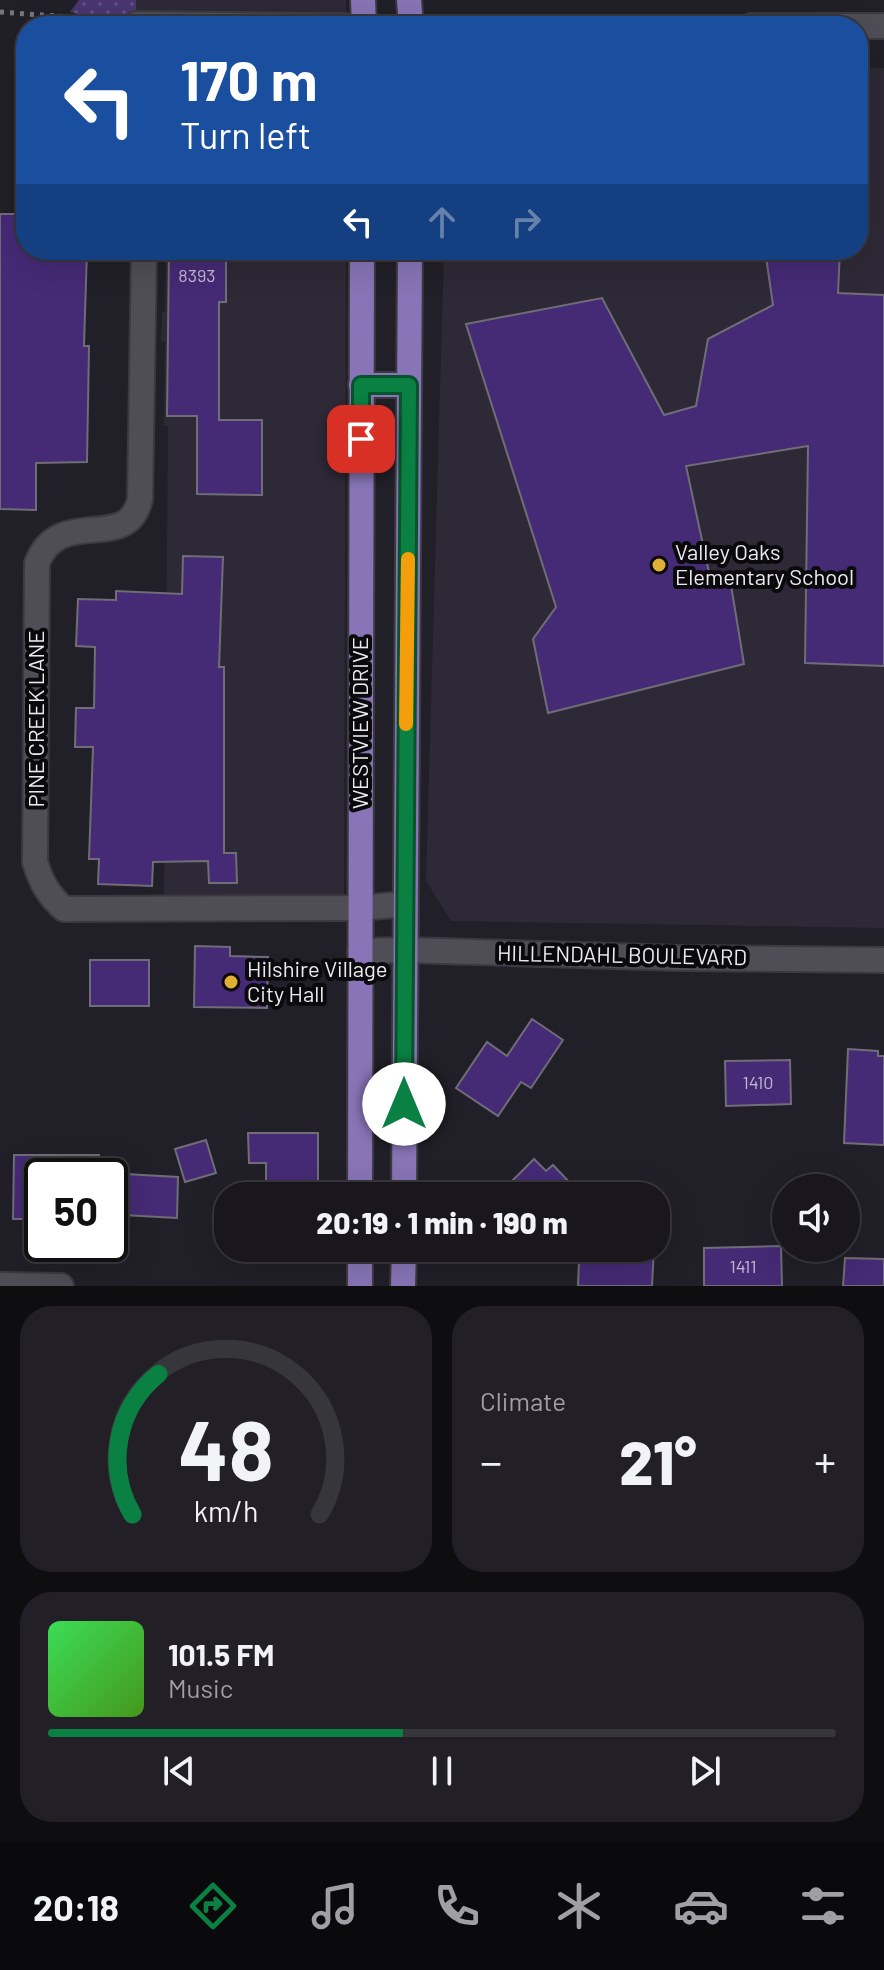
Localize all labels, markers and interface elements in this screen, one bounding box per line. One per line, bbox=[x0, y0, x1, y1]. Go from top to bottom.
text: 170 m bbox=[180, 45, 317, 112]
icon: left bbox=[48, 48, 152, 152]
text: Turn left bbox=[180, 113, 311, 156]
icon: left bbox=[336, 200, 380, 244]
icon: ahead bbox=[420, 200, 464, 244]
icon: right bbox=[504, 200, 548, 244]
house number: 8393 bbox=[178, 264, 216, 286]
pin bbox=[327, 405, 395, 473]
icon: arrive bbox=[339, 417, 383, 461]
place label: Valley Oaks Elementary School bbox=[675, 538, 854, 589]
marker: Valley Oaks Elementary School bbox=[650, 556, 668, 574]
street label: PINE CREEK LANE bbox=[22, 631, 48, 807]
street label: WESTVIEW DRIVE bbox=[346, 637, 372, 809]
street label: HILLENDAHL BOULEVARD bbox=[497, 939, 747, 969]
place label: Hilshire Village City Hall bbox=[247, 955, 388, 1006]
marker: Hilshire Village City Hall bbox=[222, 973, 240, 991]
position arrow bbox=[362, 1062, 446, 1146]
house number: 1410 bbox=[742, 1071, 774, 1093]
speed limit sign: 50 bbox=[24, 1158, 128, 1262]
map controls bbox=[772, 1174, 860, 1262]
button: sound bbox=[772, 1174, 860, 1262]
text: 20:19 · 1 min · 190 m bbox=[316, 1204, 568, 1240]
house number: 1411 bbox=[729, 1255, 757, 1277]
text: Climate bbox=[480, 1385, 566, 1416]
text: 48 bbox=[178, 1398, 274, 1498]
text: 21° bbox=[619, 1425, 697, 1497]
text: − bbox=[480, 1434, 502, 1487]
text: + bbox=[814, 1434, 836, 1487]
text: km/h bbox=[194, 1493, 258, 1528]
text: 101.5 FM bbox=[168, 1636, 275, 1672]
text: Music bbox=[168, 1672, 233, 1703]
icon: previous bbox=[157, 1749, 201, 1793]
icon: pause bbox=[420, 1749, 464, 1793]
icon: next bbox=[683, 1749, 727, 1793]
icon: directions bbox=[185, 1878, 241, 1934]
icon: music bbox=[307, 1878, 363, 1934]
icon: phone bbox=[429, 1878, 485, 1934]
icon: climate bbox=[551, 1878, 607, 1934]
icon: car bbox=[673, 1878, 729, 1934]
icon: filters bbox=[795, 1878, 851, 1934]
text: 20:18 bbox=[33, 1885, 119, 1928]

